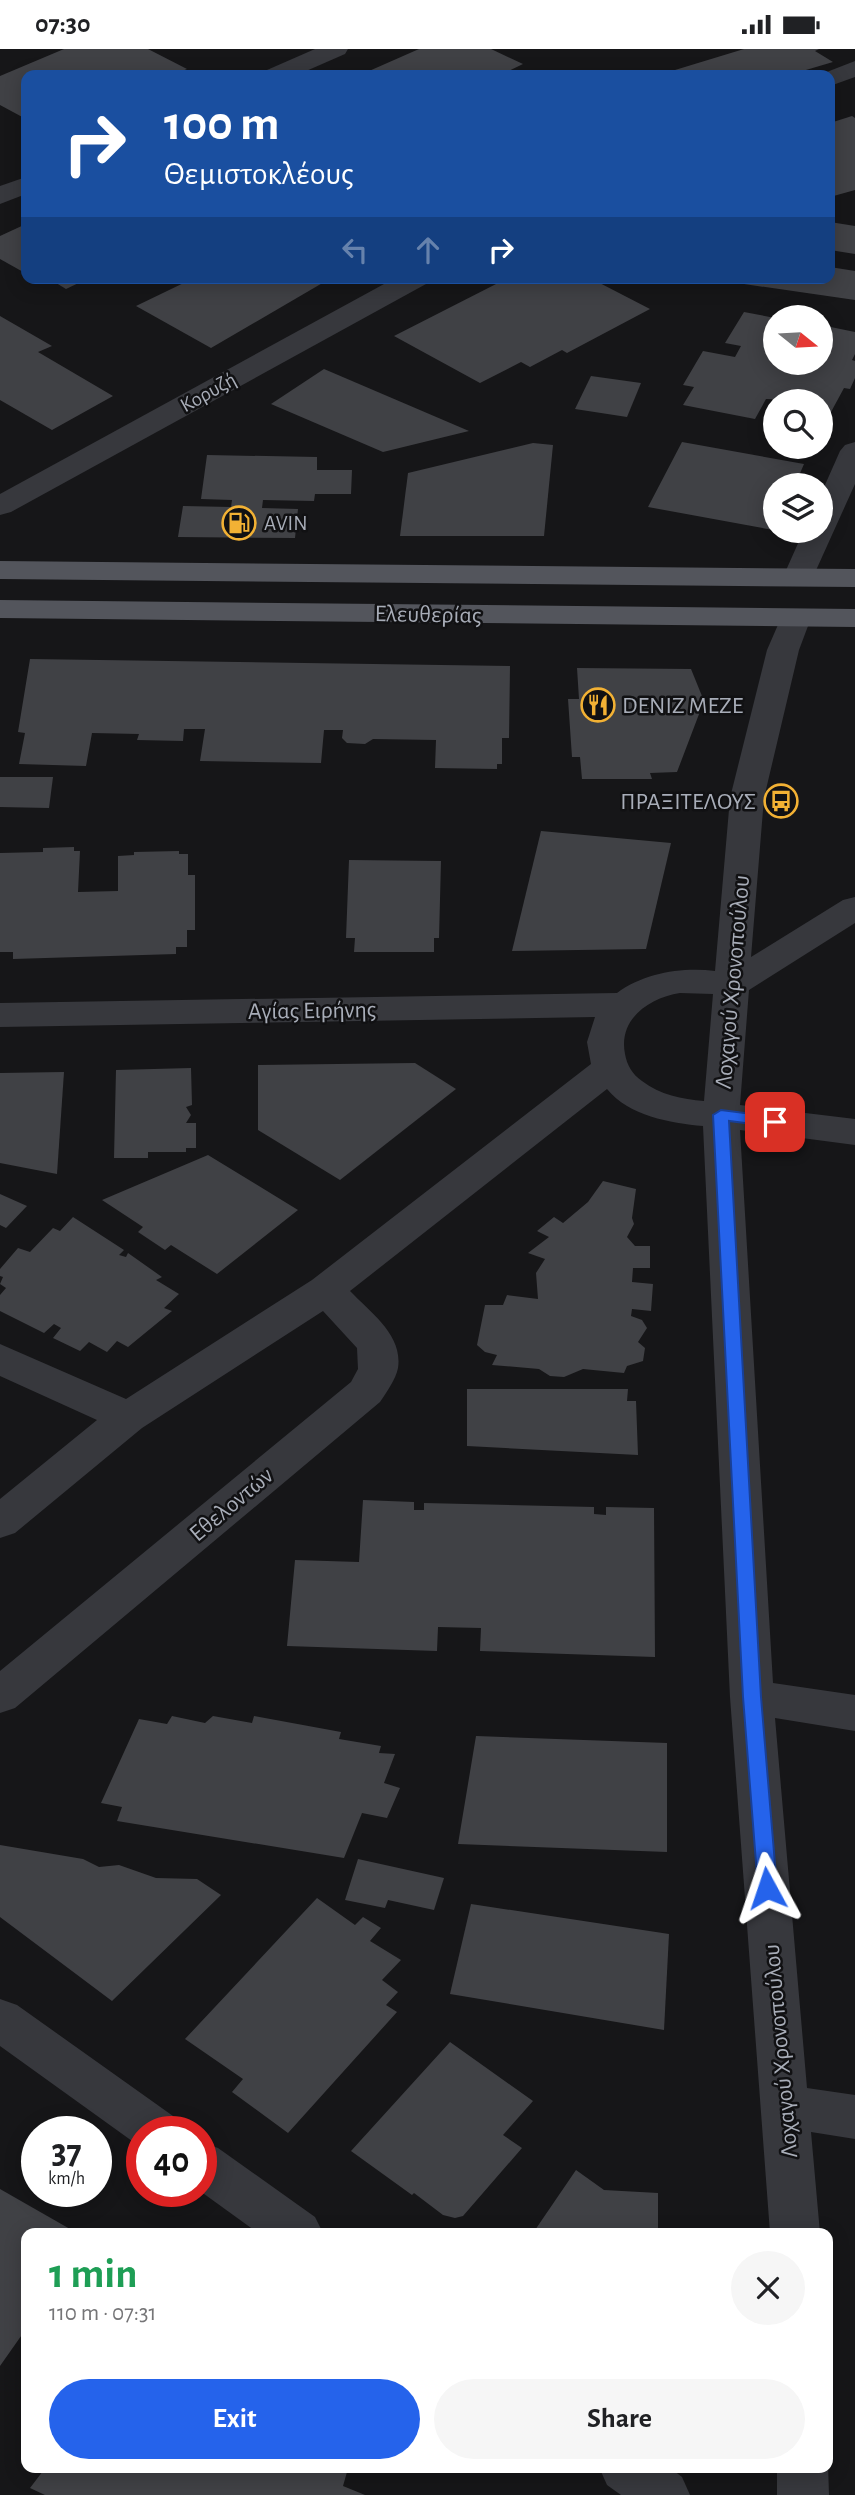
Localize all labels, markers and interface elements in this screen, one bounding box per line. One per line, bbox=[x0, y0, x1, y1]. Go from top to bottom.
text: 07:30 bbox=[35, 11, 90, 37]
icon: right bbox=[49, 98, 140, 189]
text: 100 m bbox=[164, 100, 280, 149]
text: Θεμιστοκλέους bbox=[164, 158, 354, 190]
icon: left bbox=[336, 231, 374, 269]
icon: ahead bbox=[409, 231, 447, 269]
icon: right bbox=[482, 231, 520, 269]
north arrow bbox=[763, 305, 833, 375]
map controls bbox=[763, 305, 833, 543]
street label: Κορυζή bbox=[177, 369, 240, 416]
button: search bbox=[763, 389, 833, 459]
button: layers bbox=[763, 473, 833, 543]
fuel station icon: AVIN bbox=[220, 504, 258, 542]
place label: AVIN bbox=[264, 513, 308, 534]
street label: Ελευθερίας bbox=[374, 602, 482, 628]
restaurant icon: DENIZ MEZE bbox=[579, 686, 617, 724]
place label: DENIZ MEZE bbox=[622, 694, 744, 718]
bus stop icon: ΠΡΑΞΙΤΕΛΟΥΣ bbox=[762, 782, 800, 820]
place label: ΠΡΑΞΙΤΕΛΟΥΣ bbox=[620, 790, 756, 814]
street label: Λοχαγού Χρονοπούλου bbox=[712, 874, 754, 1090]
street label: Αγίας Ειρήνης bbox=[248, 998, 376, 1024]
pin bbox=[745, 1092, 805, 1152]
icon: arrive bbox=[756, 1103, 794, 1141]
street label: Εθελοντών bbox=[185, 1463, 278, 1546]
position arrow bbox=[730, 1851, 804, 1925]
street label: Λοχαγού Χρονοπούλου bbox=[760, 1943, 802, 2159]
speed limit sign: 40 bbox=[126, 2116, 217, 2207]
text: 37 bbox=[51, 2135, 82, 2170]
text: km/h bbox=[48, 2170, 85, 2188]
button: close bbox=[731, 2251, 805, 2325]
text: 1 min bbox=[49, 2253, 138, 2295]
text: 110 m · 07:31 bbox=[49, 2302, 156, 2325]
button: Exit bbox=[49, 2379, 420, 2459]
button: Share bbox=[434, 2379, 805, 2459]

